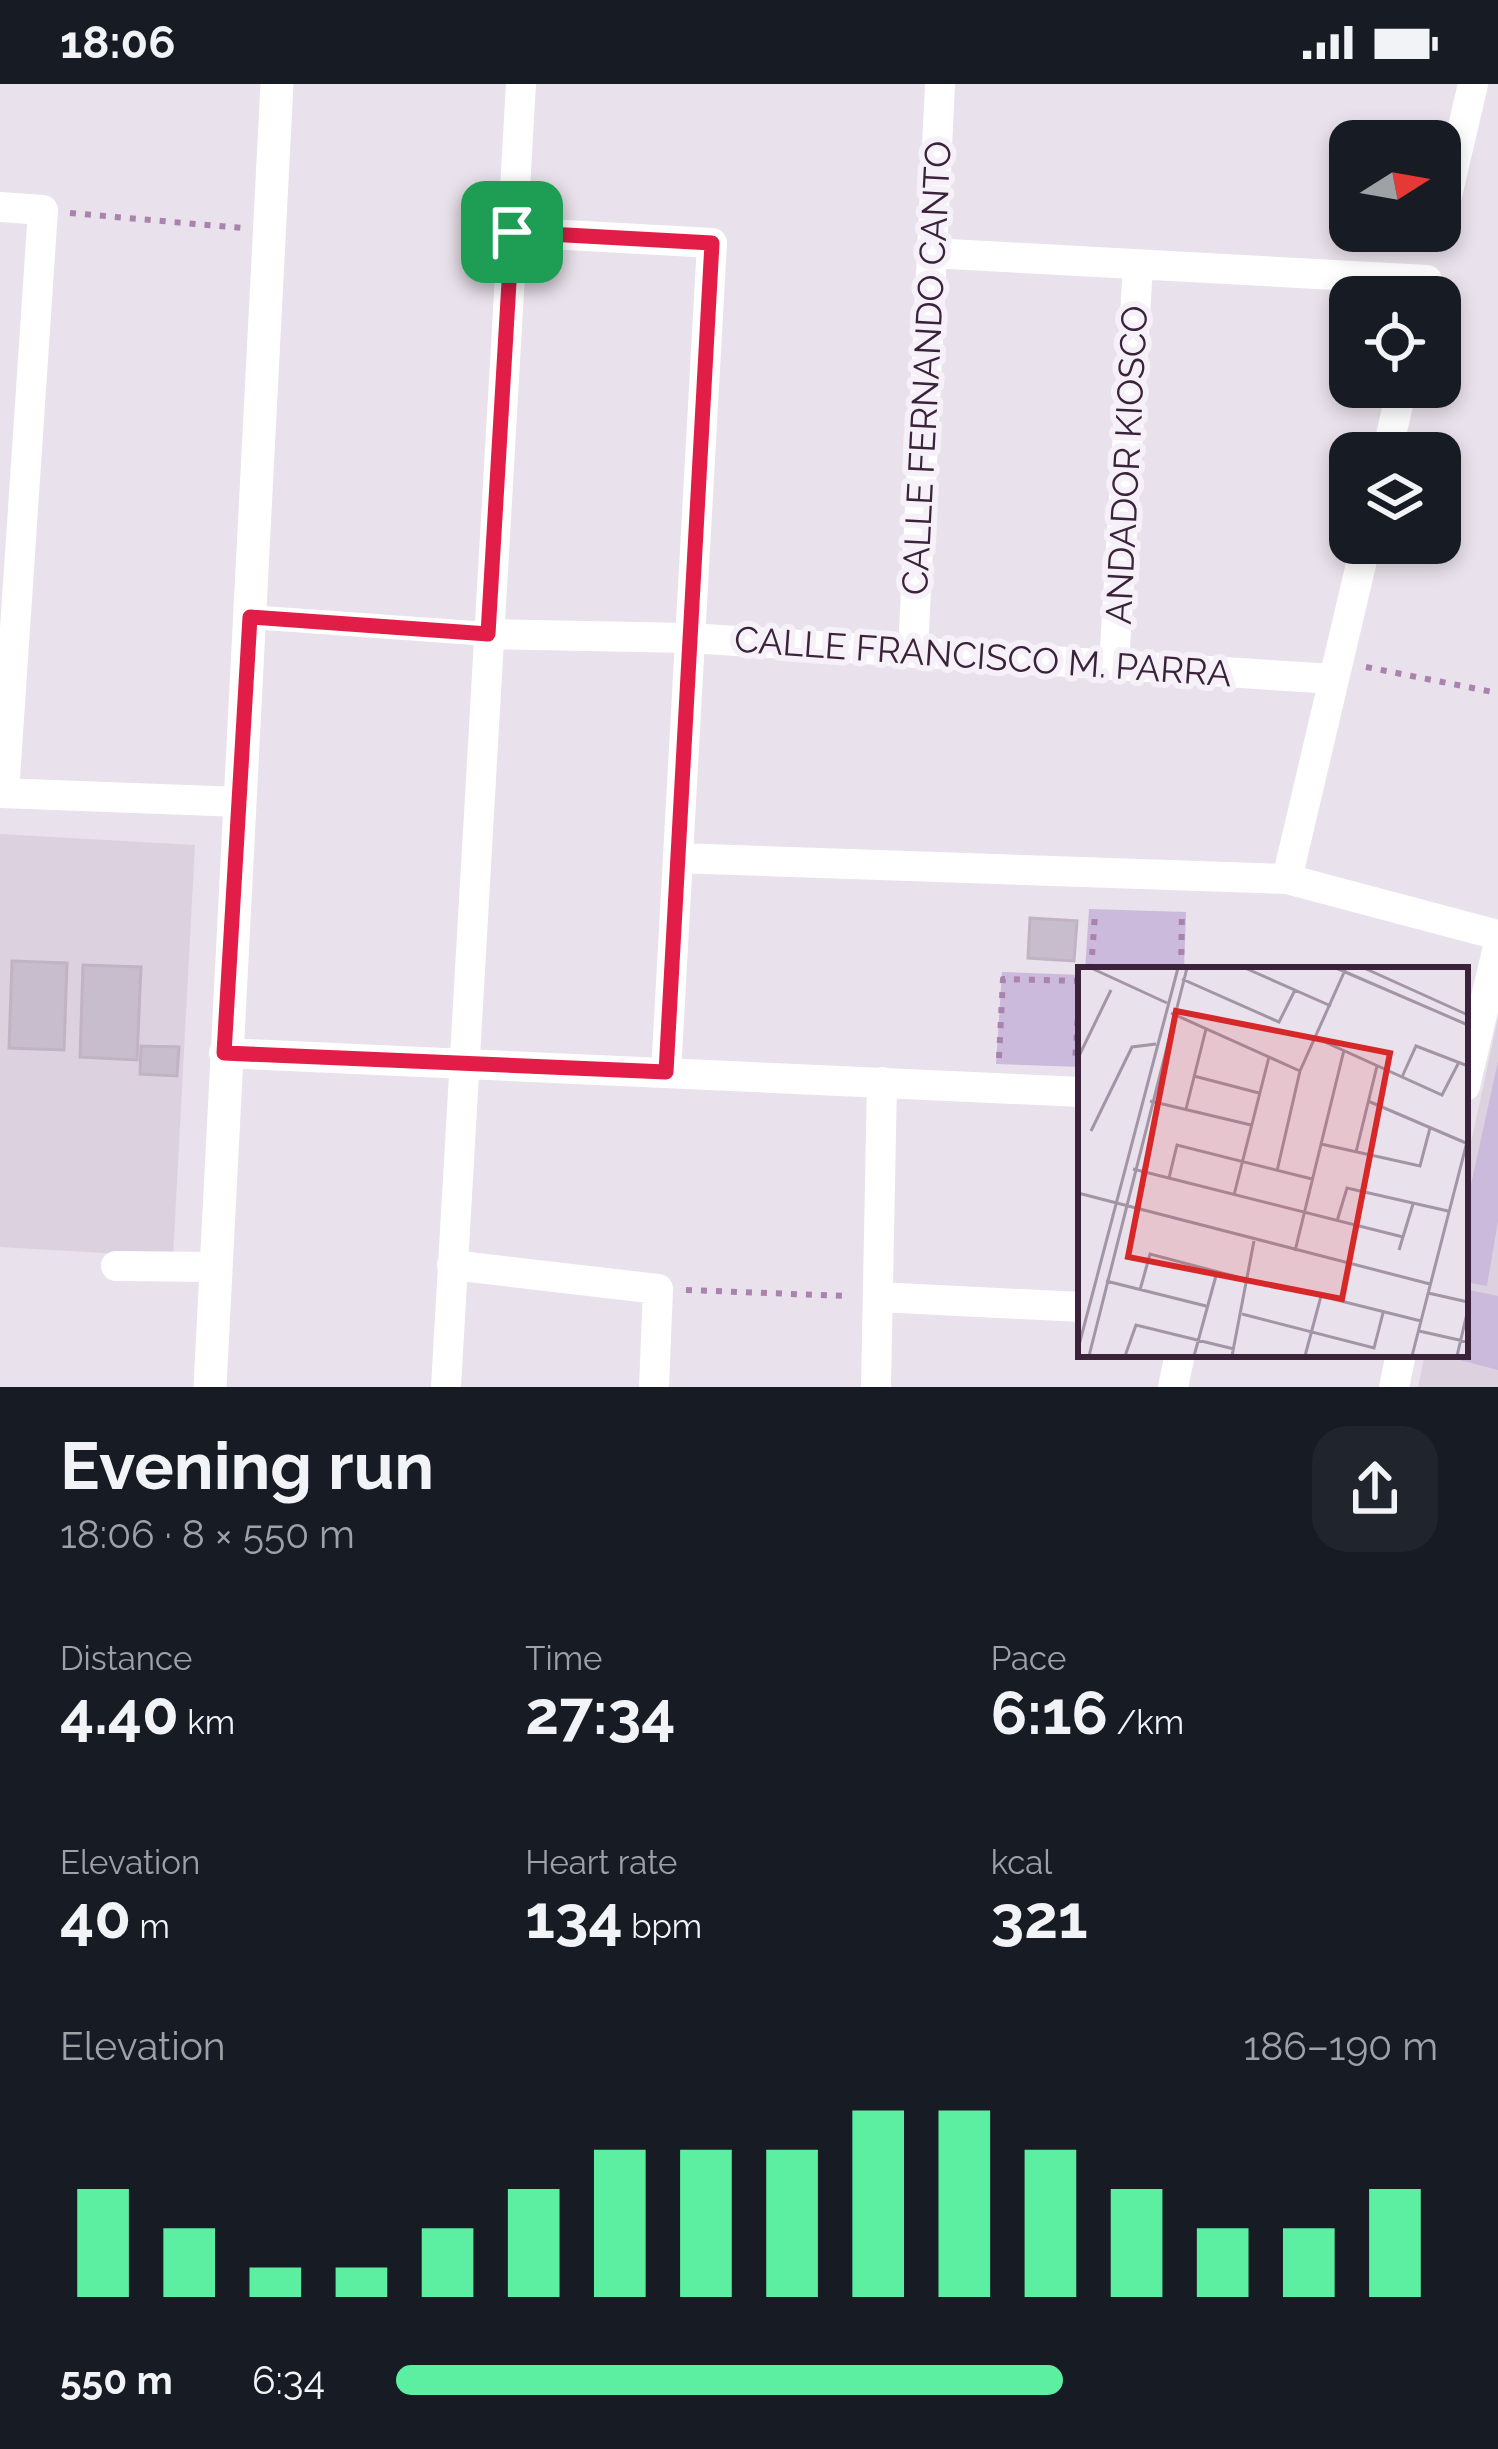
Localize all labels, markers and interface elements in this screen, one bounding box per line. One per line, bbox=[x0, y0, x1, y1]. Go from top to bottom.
text: 18:06 bbox=[60, 16, 175, 69]
north arrow bbox=[1329, 120, 1461, 252]
map controls bbox=[1329, 120, 1461, 564]
street label: CALLE FERNANDO CANTO bbox=[893, 140, 959, 596]
pin bbox=[461, 181, 563, 283]
icon: arrive bbox=[479, 199, 545, 265]
button: locate bbox=[1329, 276, 1461, 408]
street label: ANDADOR KIOSCO bbox=[1097, 305, 1155, 625]
button: layers bbox=[1329, 432, 1461, 564]
street label: CALLE FRANCISCO M. PARRA bbox=[733, 618, 1233, 694]
inset map bbox=[1078, 967, 1468, 1357]
button: share bbox=[1312, 1426, 1438, 1552]
text: Evening run bbox=[60, 1427, 434, 1504]
text: 18:06 · 8 × 550 m bbox=[60, 1511, 355, 1557]
text: Distance bbox=[60, 1639, 192, 1678]
text: Time bbox=[525, 1639, 602, 1678]
text: Pace bbox=[991, 1639, 1066, 1678]
text: 4.40 bbox=[60, 1678, 179, 1748]
text: 27:34 bbox=[525, 1678, 675, 1748]
text: 6:16 bbox=[991, 1678, 1108, 1748]
text: km bbox=[179, 1703, 235, 1742]
text: /km bbox=[1108, 1703, 1184, 1742]
text: Elevation bbox=[60, 1843, 200, 1882]
text: Heart rate bbox=[525, 1843, 677, 1882]
text: kcal bbox=[991, 1843, 1052, 1882]
text: 40 bbox=[60, 1882, 131, 1952]
text: 134 bbox=[525, 1882, 623, 1952]
text: 321 bbox=[991, 1882, 1088, 1952]
text: m bbox=[131, 1907, 170, 1946]
text: bpm bbox=[623, 1907, 702, 1946]
text: Elevation bbox=[60, 2023, 226, 2069]
text: 186–190 m bbox=[1243, 2023, 1438, 2069]
text: 550 m bbox=[60, 2357, 173, 2403]
text: 6:34 bbox=[252, 2357, 325, 2403]

